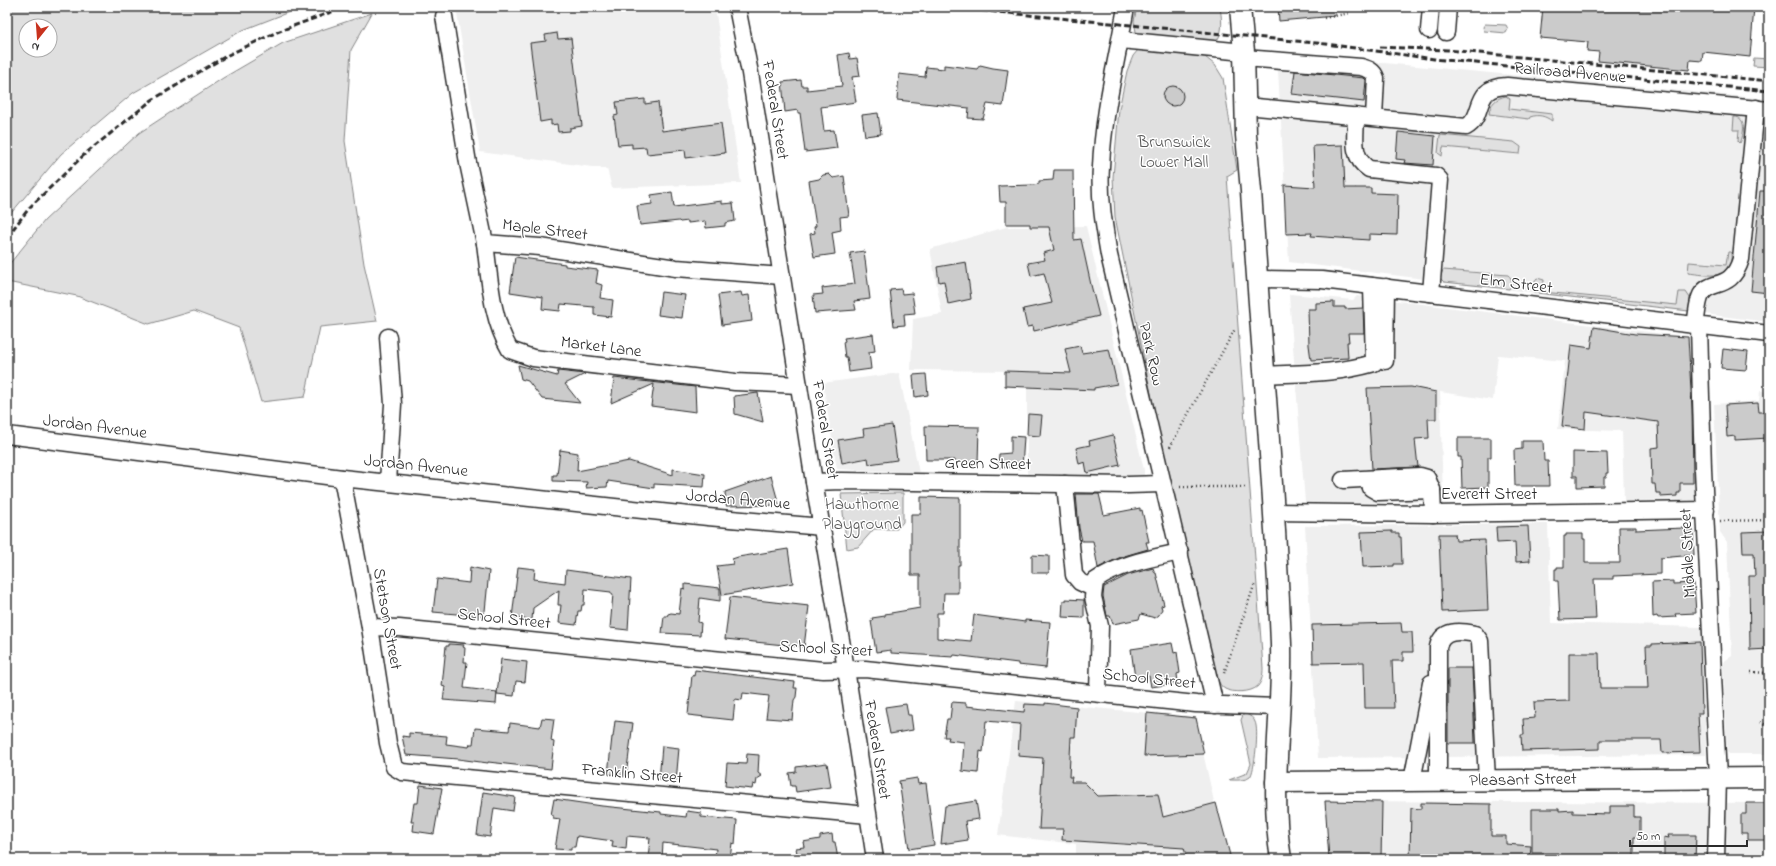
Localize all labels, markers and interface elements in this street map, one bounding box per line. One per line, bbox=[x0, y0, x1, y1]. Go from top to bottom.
north arrow bbox=[18, 18, 58, 58]
text: N bbox=[29, 38, 41, 55]
street label: Railroad Avenue bbox=[1513, 56, 1627, 90]
street label: Federal Street bbox=[755, 58, 795, 162]
park label: Brunswick Lower Mall bbox=[1137, 130, 1211, 175]
street label: Maple Street bbox=[501, 212, 589, 248]
street label: Elm Street bbox=[1478, 267, 1554, 301]
street label: Park Row bbox=[1132, 320, 1170, 388]
street label: Market Lane bbox=[559, 330, 643, 364]
street label: Federal Street bbox=[805, 378, 845, 482]
street label: Jordan Avenue bbox=[42, 408, 149, 446]
street label: Jordan Avenue bbox=[363, 448, 470, 484]
street label: Green Street bbox=[944, 451, 1032, 477]
street label: Everett Street bbox=[1441, 482, 1537, 507]
street label: Jordan Avenue bbox=[685, 483, 792, 517]
park label: Hawthorne Playground bbox=[822, 492, 902, 539]
street label: Middle Street bbox=[1673, 507, 1703, 599]
street label: Stetson Street bbox=[366, 566, 408, 672]
street label: School Street bbox=[456, 602, 552, 636]
street label: School Street bbox=[779, 634, 874, 664]
street label: School Street bbox=[1101, 662, 1197, 696]
street label: Federal Street bbox=[857, 698, 897, 802]
street label: Franklin Street bbox=[579, 757, 684, 791]
street label: Pleasant Street bbox=[1469, 767, 1577, 793]
scale bar bbox=[1630, 822, 1747, 848]
text: 50 m bbox=[1636, 828, 1660, 846]

